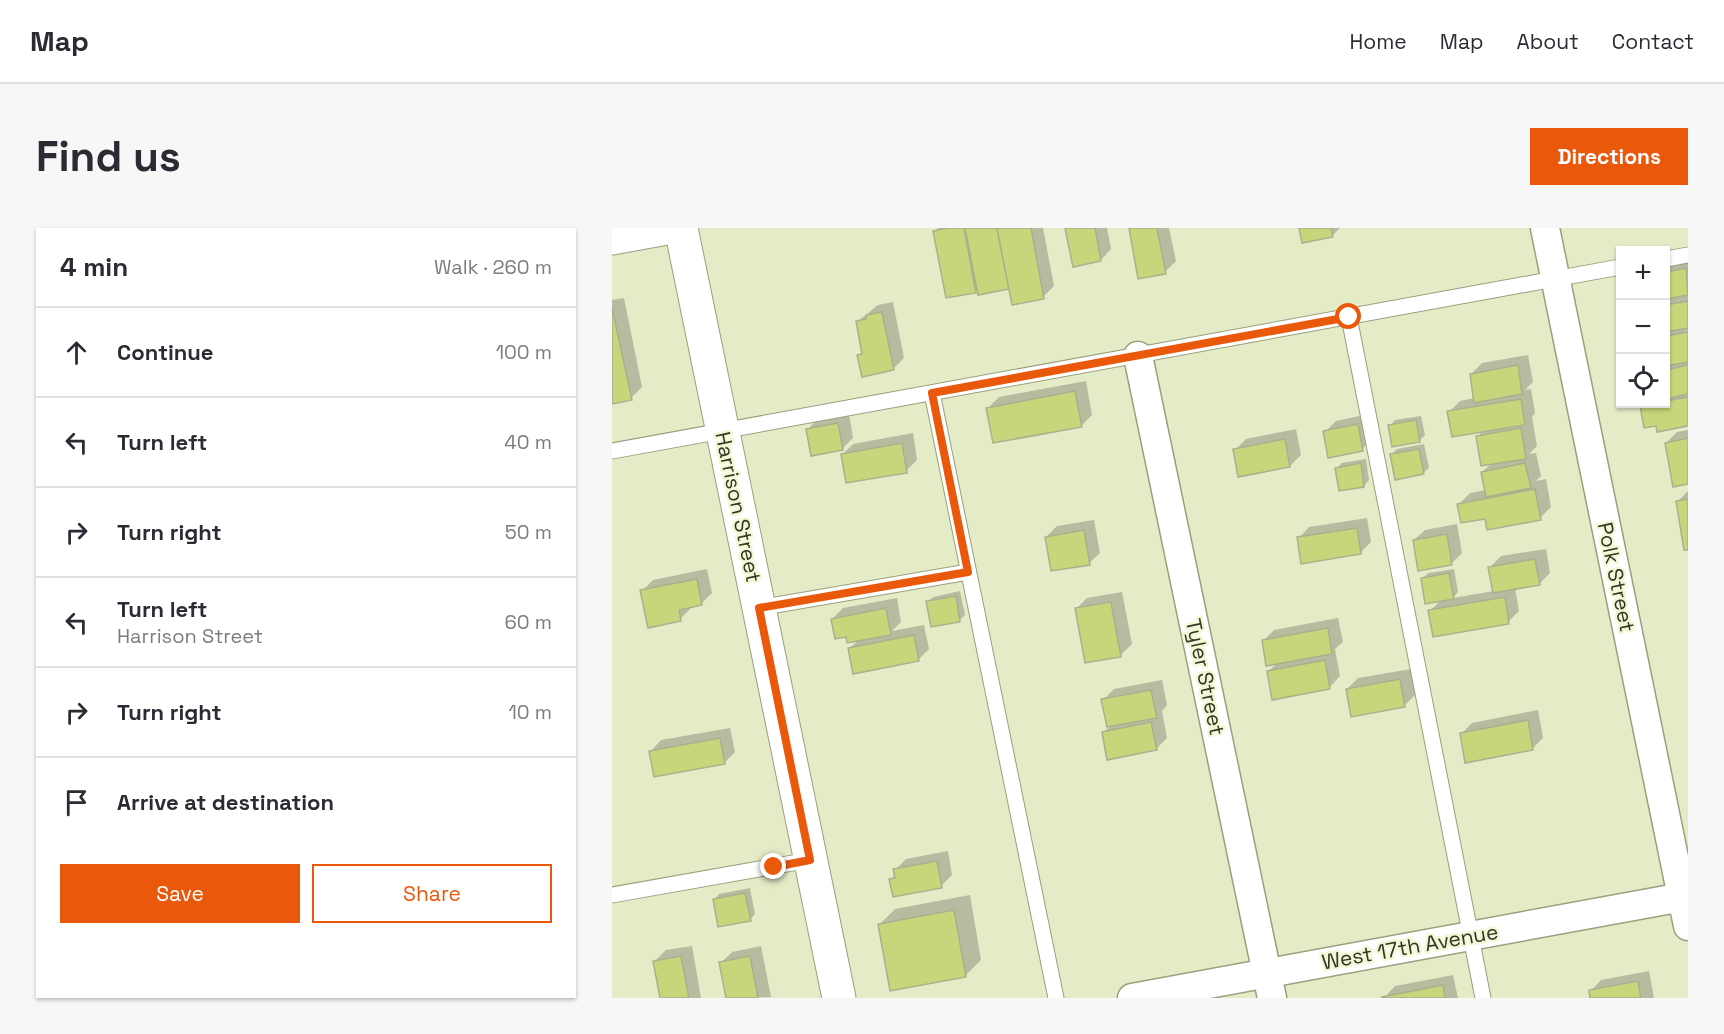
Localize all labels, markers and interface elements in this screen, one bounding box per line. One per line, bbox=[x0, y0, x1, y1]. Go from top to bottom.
text: Map bbox=[30, 23, 89, 59]
text: Home bbox=[1349, 28, 1407, 55]
text: Map bbox=[1440, 28, 1484, 55]
text: About bbox=[1517, 28, 1579, 55]
text: Contact bbox=[1612, 28, 1694, 55]
button: Directions bbox=[1530, 128, 1688, 185]
text: Find us bbox=[36, 130, 181, 183]
map controls bbox=[1616, 246, 1670, 408]
button: + bbox=[1616, 246, 1670, 300]
text: 4 min bbox=[60, 250, 128, 284]
text: Walk · 260 m bbox=[434, 254, 552, 280]
button: − bbox=[1616, 300, 1670, 354]
route start bbox=[1335, 303, 1361, 329]
icon: ahead bbox=[60, 336, 93, 369]
text: Continue bbox=[117, 338, 213, 366]
text: 100 m bbox=[496, 339, 552, 365]
button: locate bbox=[1616, 354, 1670, 408]
icon: left bbox=[60, 426, 93, 459]
text: Turn left bbox=[117, 428, 207, 456]
text: 40 m bbox=[504, 429, 552, 455]
street label: Harrison Street bbox=[709, 429, 768, 585]
icon: right bbox=[60, 516, 93, 549]
text: Turn right bbox=[117, 518, 222, 546]
text: 50 m bbox=[505, 519, 552, 545]
street label: Polk Street bbox=[1592, 520, 1641, 634]
text: Turn left bbox=[117, 595, 207, 623]
icon: left bbox=[60, 606, 93, 639]
text: 60 m bbox=[505, 609, 552, 635]
street label: Tyler Street bbox=[1180, 616, 1231, 738]
text: Harrison Street bbox=[117, 623, 263, 649]
icon: right bbox=[60, 696, 93, 729]
text: Turn right bbox=[117, 698, 222, 726]
text: 10 m bbox=[508, 699, 552, 725]
icon: arrive bbox=[60, 786, 93, 819]
text: Arrive at destination bbox=[117, 788, 334, 816]
route end bbox=[760, 853, 786, 879]
button: Save bbox=[60, 864, 300, 923]
button: Share bbox=[312, 864, 552, 923]
street label: West 17th Avenue bbox=[1320, 918, 1500, 975]

